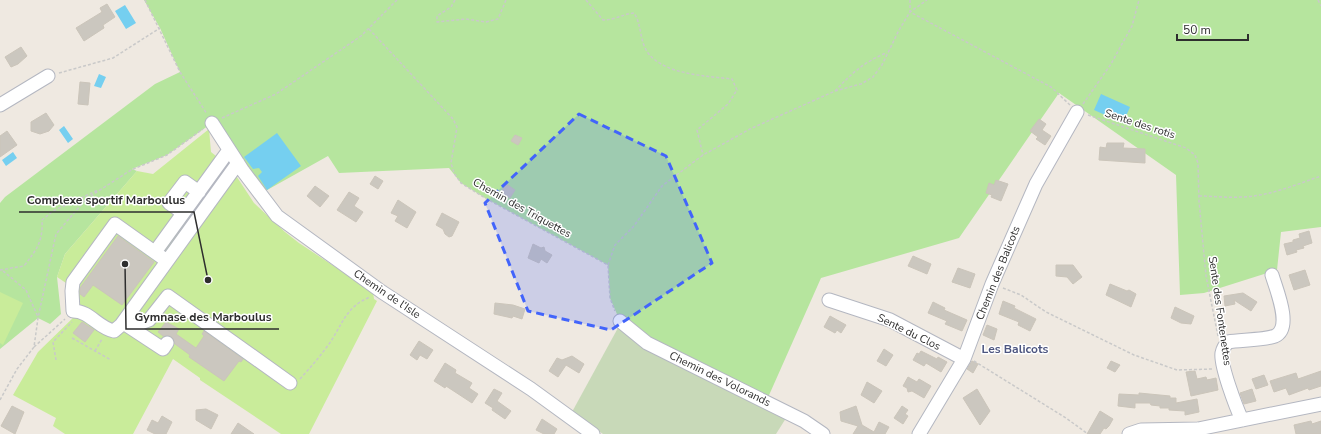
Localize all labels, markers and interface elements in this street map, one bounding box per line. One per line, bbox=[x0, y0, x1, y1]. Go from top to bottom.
scale bar bbox=[1177, 16, 1248, 42]
text: 50 m bbox=[1183, 22, 1211, 38]
street label: Sente des rotis bbox=[1103, 106, 1177, 142]
street label: Chemin des Triquettes bbox=[470, 175, 574, 241]
callout: Complexe sportif Marboulus bbox=[19, 188, 194, 212]
text: Complexe sportif Marboulus bbox=[27, 192, 185, 208]
street label: Chemin des Balicots bbox=[972, 224, 1024, 322]
street label: Sente des Fontenettes bbox=[1205, 255, 1235, 367]
street label: Chemin de l’Isle bbox=[350, 266, 424, 322]
callout: Gymnase des Marboulus bbox=[126, 305, 279, 329]
text: Gymnase des Marboulus bbox=[134, 309, 272, 325]
street label: Sente du Clos bbox=[875, 310, 943, 354]
district label: Les Balicots bbox=[982, 341, 1049, 357]
street label: Chemin des Volorands bbox=[667, 348, 773, 410]

